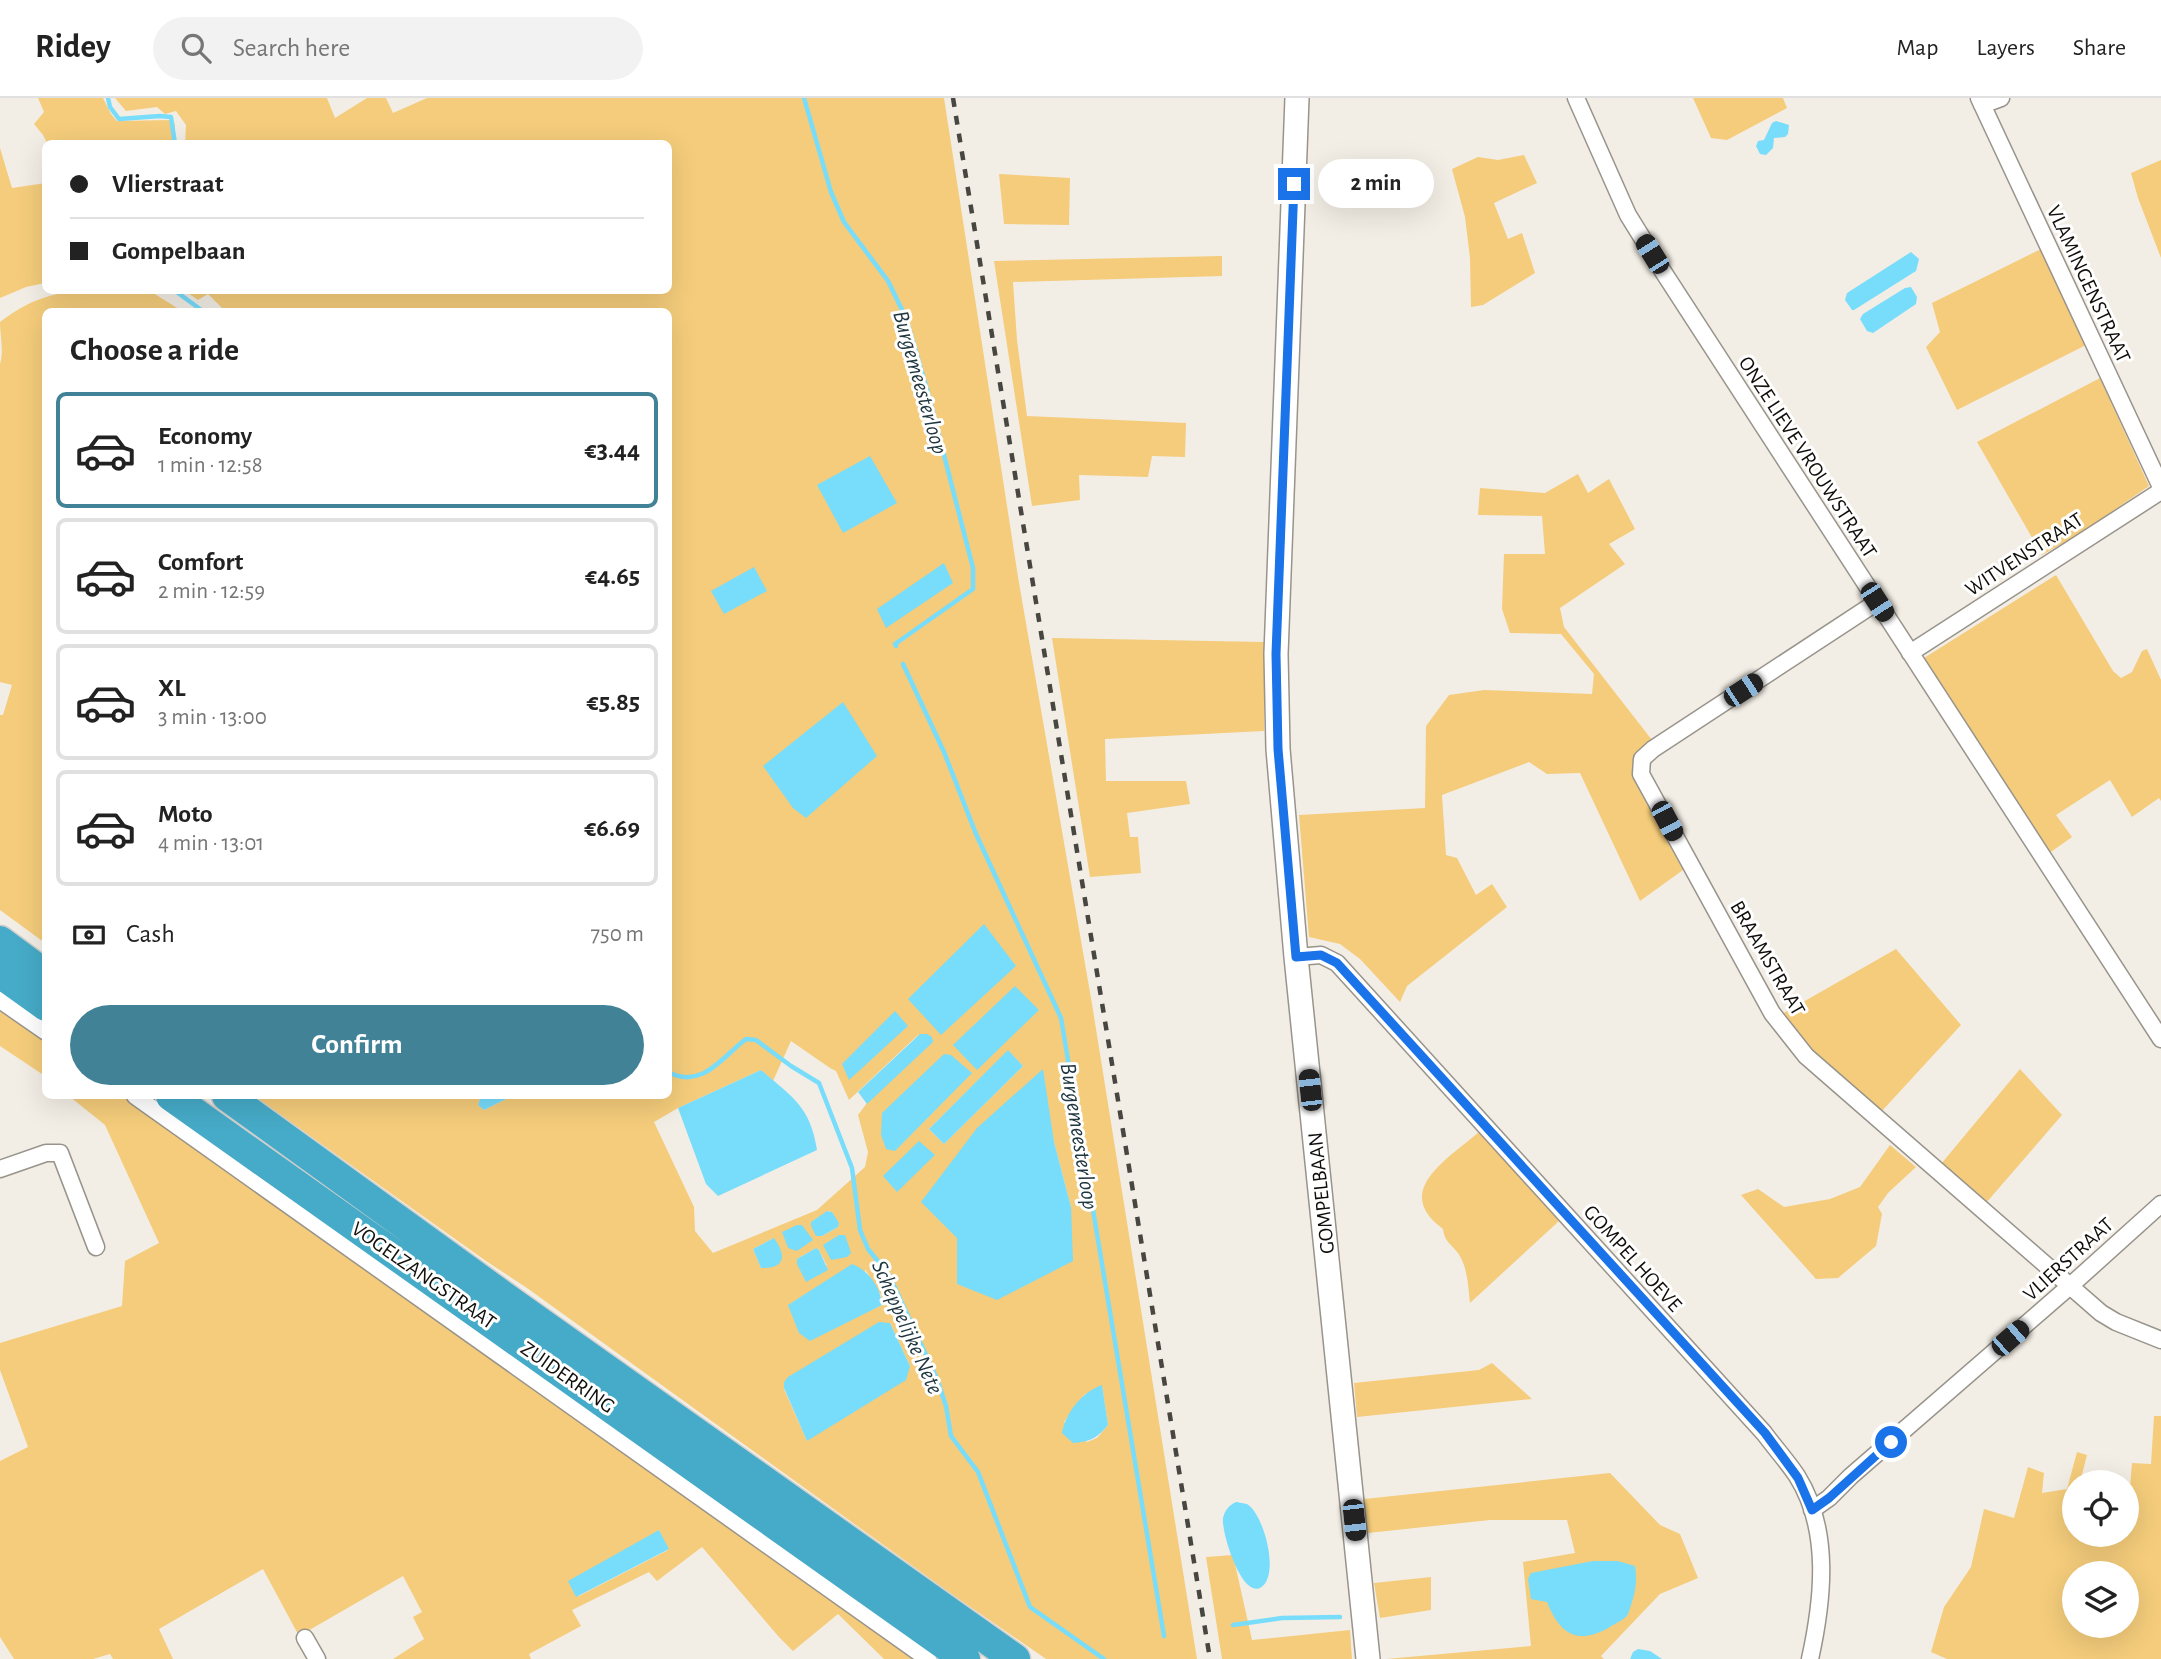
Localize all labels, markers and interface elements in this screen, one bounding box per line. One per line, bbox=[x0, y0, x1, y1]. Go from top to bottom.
search box bbox=[153, 17, 643, 80]
icon: search bbox=[177, 29, 215, 67]
text: Ridey bbox=[35, 31, 111, 64]
text: Search here bbox=[233, 35, 350, 61]
text: Map bbox=[1896, 36, 1938, 60]
text: Layers bbox=[1976, 36, 2035, 60]
text: Share bbox=[2073, 36, 2126, 60]
callout: 2 min bbox=[1318, 160, 1434, 208]
route end bbox=[1278, 168, 1310, 200]
text: Vlierstraat bbox=[112, 171, 224, 197]
text: 2 min bbox=[1350, 172, 1402, 195]
street label: VLAMINGENSTRAAT bbox=[2043, 202, 2134, 366]
car bbox=[1632, 231, 1673, 277]
text: Gompelbaan bbox=[112, 238, 245, 264]
water label: Burgemeesterloop bbox=[888, 308, 951, 457]
text: Choose a ride bbox=[70, 334, 239, 366]
street label: ONZE LIEVE VROUWSTRAAT bbox=[1735, 353, 1880, 562]
icon: car bbox=[74, 419, 137, 482]
text: Economy bbox=[158, 423, 252, 449]
text: €3.44 bbox=[585, 437, 640, 463]
text: 1 min · 12:58 bbox=[158, 454, 263, 477]
street label: WITVENSTRAAT bbox=[1962, 509, 2087, 600]
icon: car bbox=[74, 545, 137, 608]
text: Comfort bbox=[158, 549, 243, 575]
text: €4.65 bbox=[585, 563, 640, 589]
car bbox=[1857, 579, 1898, 625]
text: 2 min · 12:59 bbox=[158, 580, 265, 603]
car bbox=[1720, 670, 1767, 710]
icon: car bbox=[74, 671, 137, 734]
text: XL bbox=[158, 675, 185, 701]
text: €5.85 bbox=[587, 689, 640, 715]
text: 3 min · 13:00 bbox=[158, 706, 267, 729]
icon: car bbox=[74, 797, 137, 860]
car bbox=[1648, 798, 1687, 844]
text: Moto bbox=[158, 801, 213, 827]
text: €6.69 bbox=[584, 815, 640, 841]
text: 4 min · 13:01 bbox=[158, 832, 264, 855]
street label: BRAAMSTRAAT bbox=[1726, 897, 1809, 1019]
icon: cash bbox=[70, 916, 108, 954]
text: Cash bbox=[126, 921, 175, 947]
text: 750 m bbox=[590, 923, 644, 946]
button: Confirm bbox=[70, 1005, 644, 1085]
water label: Burgemeesterloop bbox=[1056, 1061, 1101, 1211]
car bbox=[1298, 1068, 1323, 1112]
street label: GOMPELBAAN bbox=[1305, 1131, 1338, 1255]
street label: GOMPEL HOEVE bbox=[1580, 1201, 1686, 1316]
street label: VLIERSTRAAT bbox=[2019, 1214, 2117, 1305]
street label: VOGELZANGSTRAAT bbox=[348, 1218, 500, 1333]
water label: Scheppelijke Nete bbox=[867, 1257, 946, 1398]
car bbox=[1988, 1316, 2033, 1360]
street label: ZUIDERRING bbox=[517, 1338, 618, 1417]
route start bbox=[1875, 1426, 1907, 1458]
map controls bbox=[2062, 1470, 2139, 1638]
button: locate bbox=[2062, 1470, 2139, 1547]
car bbox=[1342, 1498, 1367, 1542]
button: layers bbox=[2062, 1561, 2139, 1638]

